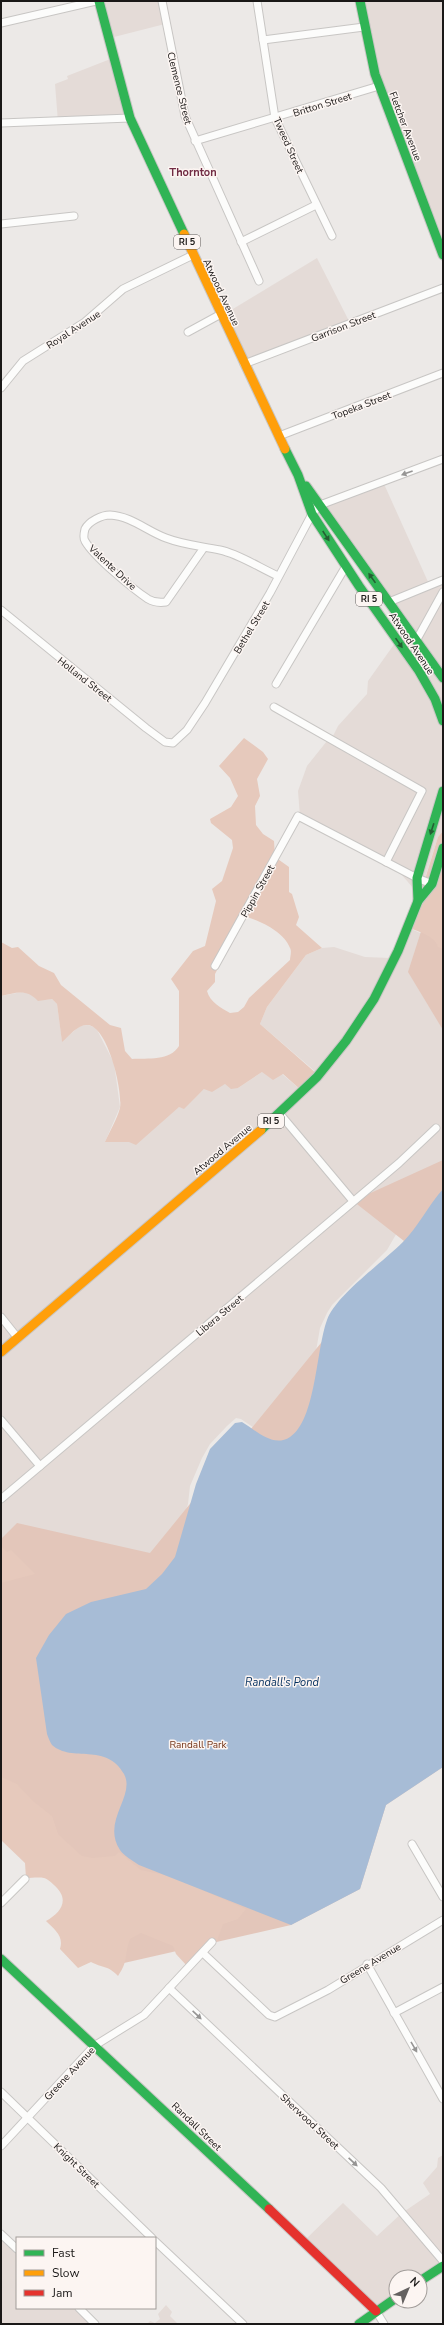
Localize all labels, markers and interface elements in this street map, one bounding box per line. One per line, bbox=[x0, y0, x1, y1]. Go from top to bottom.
street label: Clemence Street bbox=[163, 51, 195, 126]
street label: Britton Street bbox=[291, 89, 354, 121]
street label: Fletcher Avenue bbox=[385, 90, 425, 163]
street label: Tweed Street bbox=[269, 115, 307, 176]
district label: Thornton bbox=[169, 165, 217, 180]
road number: RI 5 bbox=[174, 235, 200, 249]
street label: Atwood Avenue bbox=[199, 257, 243, 328]
street label: Royal Avenue bbox=[44, 307, 103, 353]
street label: Garrison Street bbox=[309, 308, 378, 346]
street label: Topeka Street bbox=[330, 388, 393, 424]
one-way arrow bbox=[400, 471, 412, 477]
one-way arrow bbox=[322, 531, 330, 541]
street label: Valente Drive bbox=[85, 541, 139, 594]
one-way arrow bbox=[368, 572, 376, 583]
road number: RI 5 bbox=[356, 592, 382, 606]
street label: Bethel Street bbox=[231, 598, 273, 657]
street label: Atwood Avenue bbox=[385, 610, 437, 678]
one-way arrow bbox=[395, 638, 403, 648]
street label: Holland Street bbox=[54, 654, 115, 706]
one-way arrow bbox=[429, 823, 435, 835]
street label: Pippin Street bbox=[238, 862, 278, 920]
road number: RI 5 bbox=[258, 1114, 284, 1128]
street label: Atwood Avenue bbox=[190, 1121, 255, 1178]
street label: Libera Street bbox=[193, 1292, 247, 1340]
water label: Randall's Pond bbox=[245, 1675, 319, 1690]
park label: Randall Park bbox=[169, 1738, 228, 1752]
street label: Greene Avenue bbox=[337, 1940, 404, 1988]
one-way arrow bbox=[192, 2010, 202, 2020]
one-way arrow bbox=[410, 2041, 417, 2053]
street label: Greene Avenue bbox=[41, 2044, 98, 2104]
street label: Sherwood Street bbox=[277, 2091, 342, 2153]
street label: Randall Street bbox=[168, 2099, 225, 2155]
street label: Knight Street bbox=[50, 2140, 103, 2192]
one-way arrow bbox=[348, 2157, 358, 2166]
legend bbox=[16, 2237, 156, 2309]
text: Fast bbox=[52, 2245, 75, 2261]
text: Slow bbox=[52, 2265, 80, 2281]
north arrow bbox=[388, 2269, 428, 2309]
text: N bbox=[406, 2274, 423, 2290]
text: Jam bbox=[51, 2285, 73, 2301]

